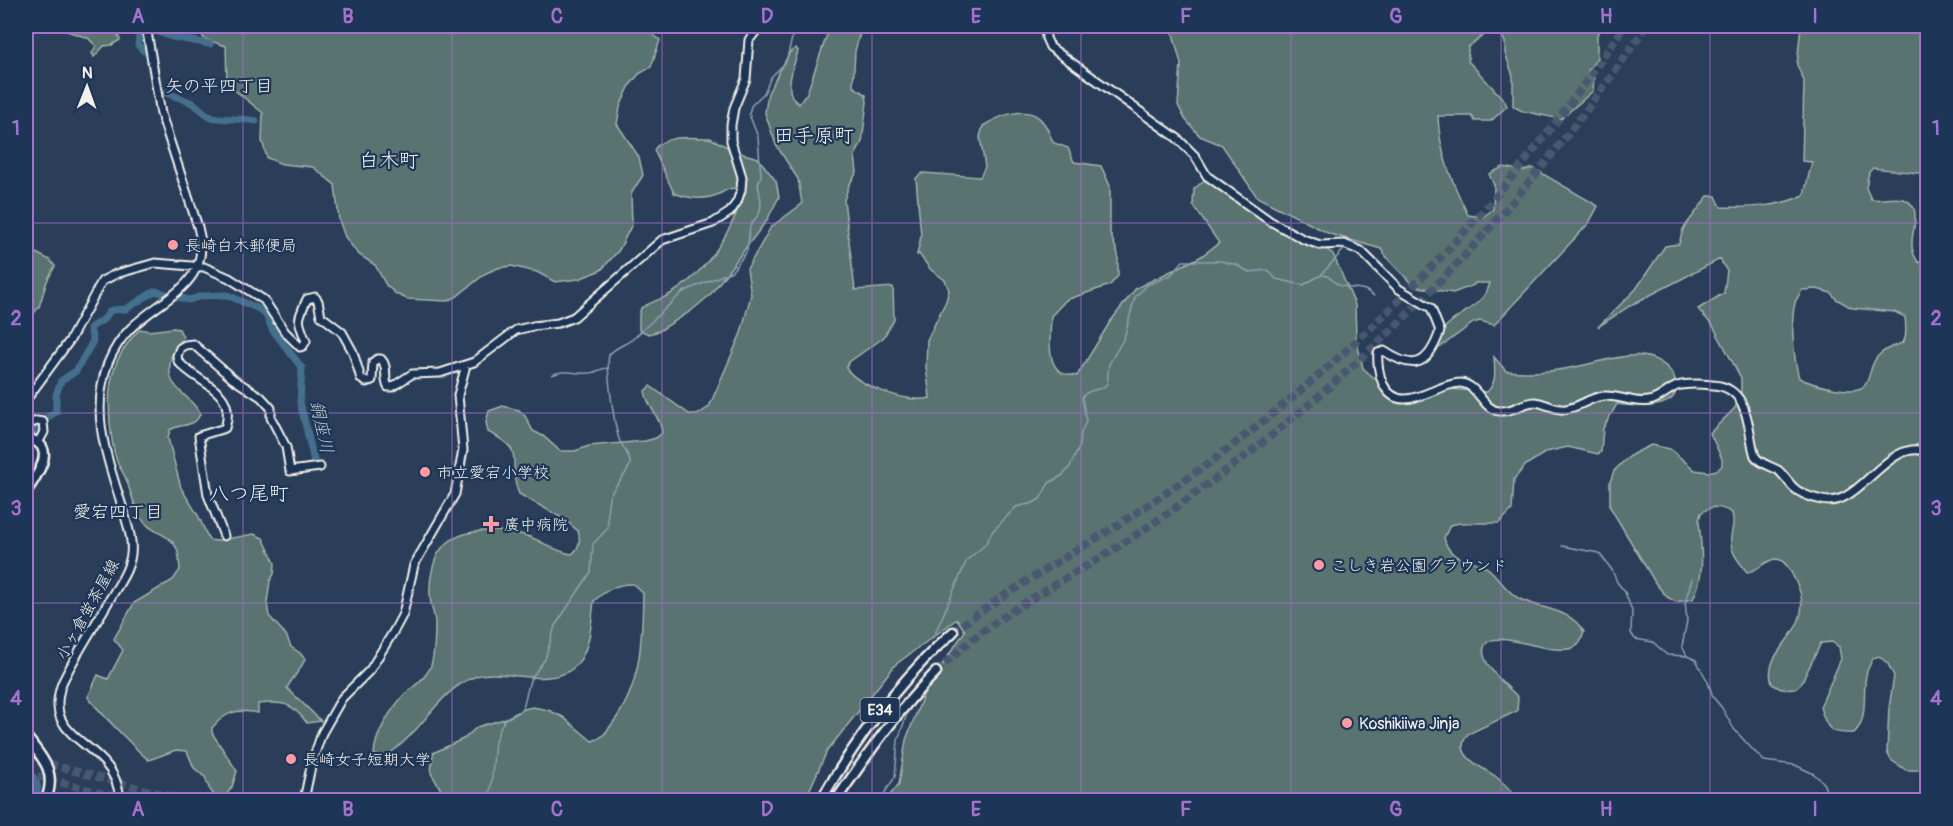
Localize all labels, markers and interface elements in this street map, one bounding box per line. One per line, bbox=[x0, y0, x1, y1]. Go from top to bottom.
text: A bbox=[132, 4, 145, 29]
text: B bbox=[342, 4, 354, 29]
text: C bbox=[551, 4, 563, 29]
text: D bbox=[761, 4, 774, 29]
text: E bbox=[971, 4, 982, 29]
text: F bbox=[1180, 4, 1192, 29]
text: G bbox=[1389, 4, 1403, 29]
text: H bbox=[1600, 4, 1613, 29]
text: I bbox=[1812, 4, 1818, 29]
north arrow bbox=[57, 57, 117, 117]
text: N bbox=[82, 63, 93, 83]
district label: 矢の平四丁目 bbox=[165, 75, 273, 98]
text: 1 bbox=[12, 116, 20, 141]
text: 1 bbox=[1932, 116, 1940, 141]
district label: 田手原町 bbox=[774, 123, 854, 148]
district label: 白木町 bbox=[359, 148, 419, 173]
place label: 長崎白木郵便局 bbox=[185, 236, 297, 256]
marker: 長崎白木郵便局 bbox=[166, 238, 180, 252]
text: 2 bbox=[10, 306, 22, 331]
text: 2 bbox=[1930, 306, 1942, 331]
water label: 銅座川 bbox=[305, 398, 338, 456]
place label: 市立愛宕小学校 bbox=[437, 463, 549, 483]
marker: 市立愛宕小学校 bbox=[418, 465, 432, 479]
district label: 八つ尾町 bbox=[209, 481, 289, 506]
text: 3 bbox=[10, 496, 22, 521]
text: 3 bbox=[1930, 496, 1942, 521]
district label: 愛宕四丁目 bbox=[73, 501, 163, 524]
marker: 廣中病院 bbox=[482, 515, 500, 533]
place label: 廣中病院 bbox=[504, 515, 568, 535]
street label: 小ヶ倉蛍茶屋線 bbox=[52, 556, 124, 663]
place label: こしき岩公園グラウンド bbox=[1331, 556, 1507, 576]
marker: こしき岩公園グラウンド bbox=[1312, 558, 1326, 572]
text: 4 bbox=[10, 686, 22, 711]
text: 4 bbox=[1930, 686, 1942, 711]
road number: E34 bbox=[860, 698, 900, 722]
place label: Koshikiiwa Jinja bbox=[1359, 714, 1460, 734]
marker: Koshikiiwa Jinja bbox=[1340, 716, 1354, 730]
place label: 長崎女子短期大学 bbox=[303, 750, 431, 770]
marker: 長崎女子短期大学 bbox=[284, 752, 298, 766]
text: A bbox=[132, 797, 145, 822]
text: B bbox=[342, 797, 354, 822]
text: C bbox=[551, 797, 563, 822]
text: D bbox=[761, 797, 774, 822]
text: E bbox=[971, 797, 982, 822]
text: F bbox=[1180, 797, 1192, 822]
text: G bbox=[1389, 797, 1403, 822]
text: H bbox=[1600, 797, 1613, 822]
text: I bbox=[1812, 797, 1818, 822]

